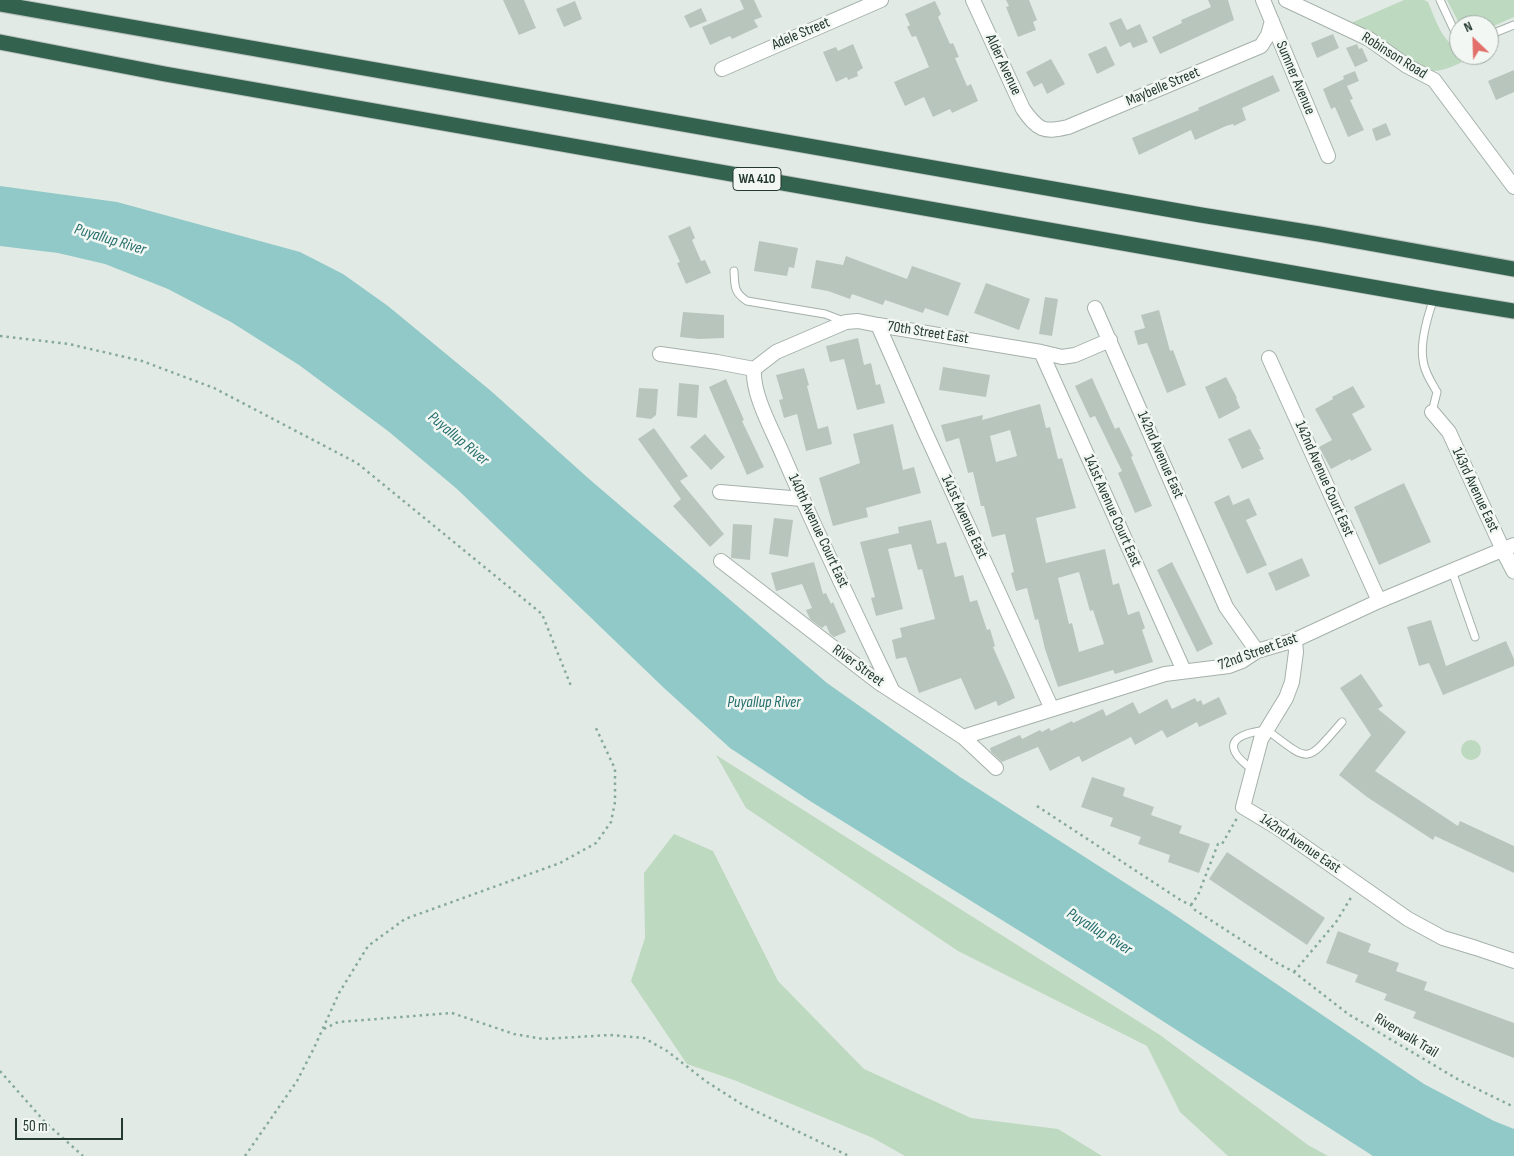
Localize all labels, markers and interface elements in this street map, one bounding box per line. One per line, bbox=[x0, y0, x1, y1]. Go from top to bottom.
street label: Adele Street bbox=[769, 14, 833, 54]
north arrow bbox=[1449, 15, 1499, 65]
text: N bbox=[1461, 17, 1475, 36]
street label: Robinson Road bbox=[1358, 29, 1430, 83]
street label: Alder Avenue bbox=[981, 32, 1025, 98]
street label: Sumner Avenue bbox=[1271, 39, 1319, 117]
street label: Maybelle Street bbox=[1123, 63, 1203, 111]
road number: WA 410 bbox=[733, 168, 781, 190]
water label: Puyallup River bbox=[72, 220, 148, 260]
street label: 70th Street East bbox=[886, 318, 970, 348]
water label: Puyallup River bbox=[424, 408, 492, 470]
street label: 142nd Avenue East bbox=[1133, 409, 1187, 501]
street label: 142nd Avenue Court East bbox=[1290, 418, 1358, 540]
street label: 143rd Avenue East bbox=[1448, 445, 1502, 535]
street label: 141st Avenue Court East bbox=[1079, 452, 1145, 570]
street label: 140th Avenue Court East bbox=[784, 471, 852, 591]
street label: 141st Avenue East bbox=[937, 472, 991, 562]
street label: 72nd Street East bbox=[1216, 629, 1300, 675]
street label: River Street bbox=[829, 641, 887, 691]
water label: Puyallup River bbox=[727, 693, 801, 713]
street label: 142nd Avenue East bbox=[1256, 810, 1344, 878]
water label: Puyallup River bbox=[1063, 904, 1135, 960]
street label: Riverwalk Trail bbox=[1371, 1010, 1441, 1062]
scale bar bbox=[18, 1108, 125, 1140]
text: 50 m bbox=[23, 1117, 48, 1136]

